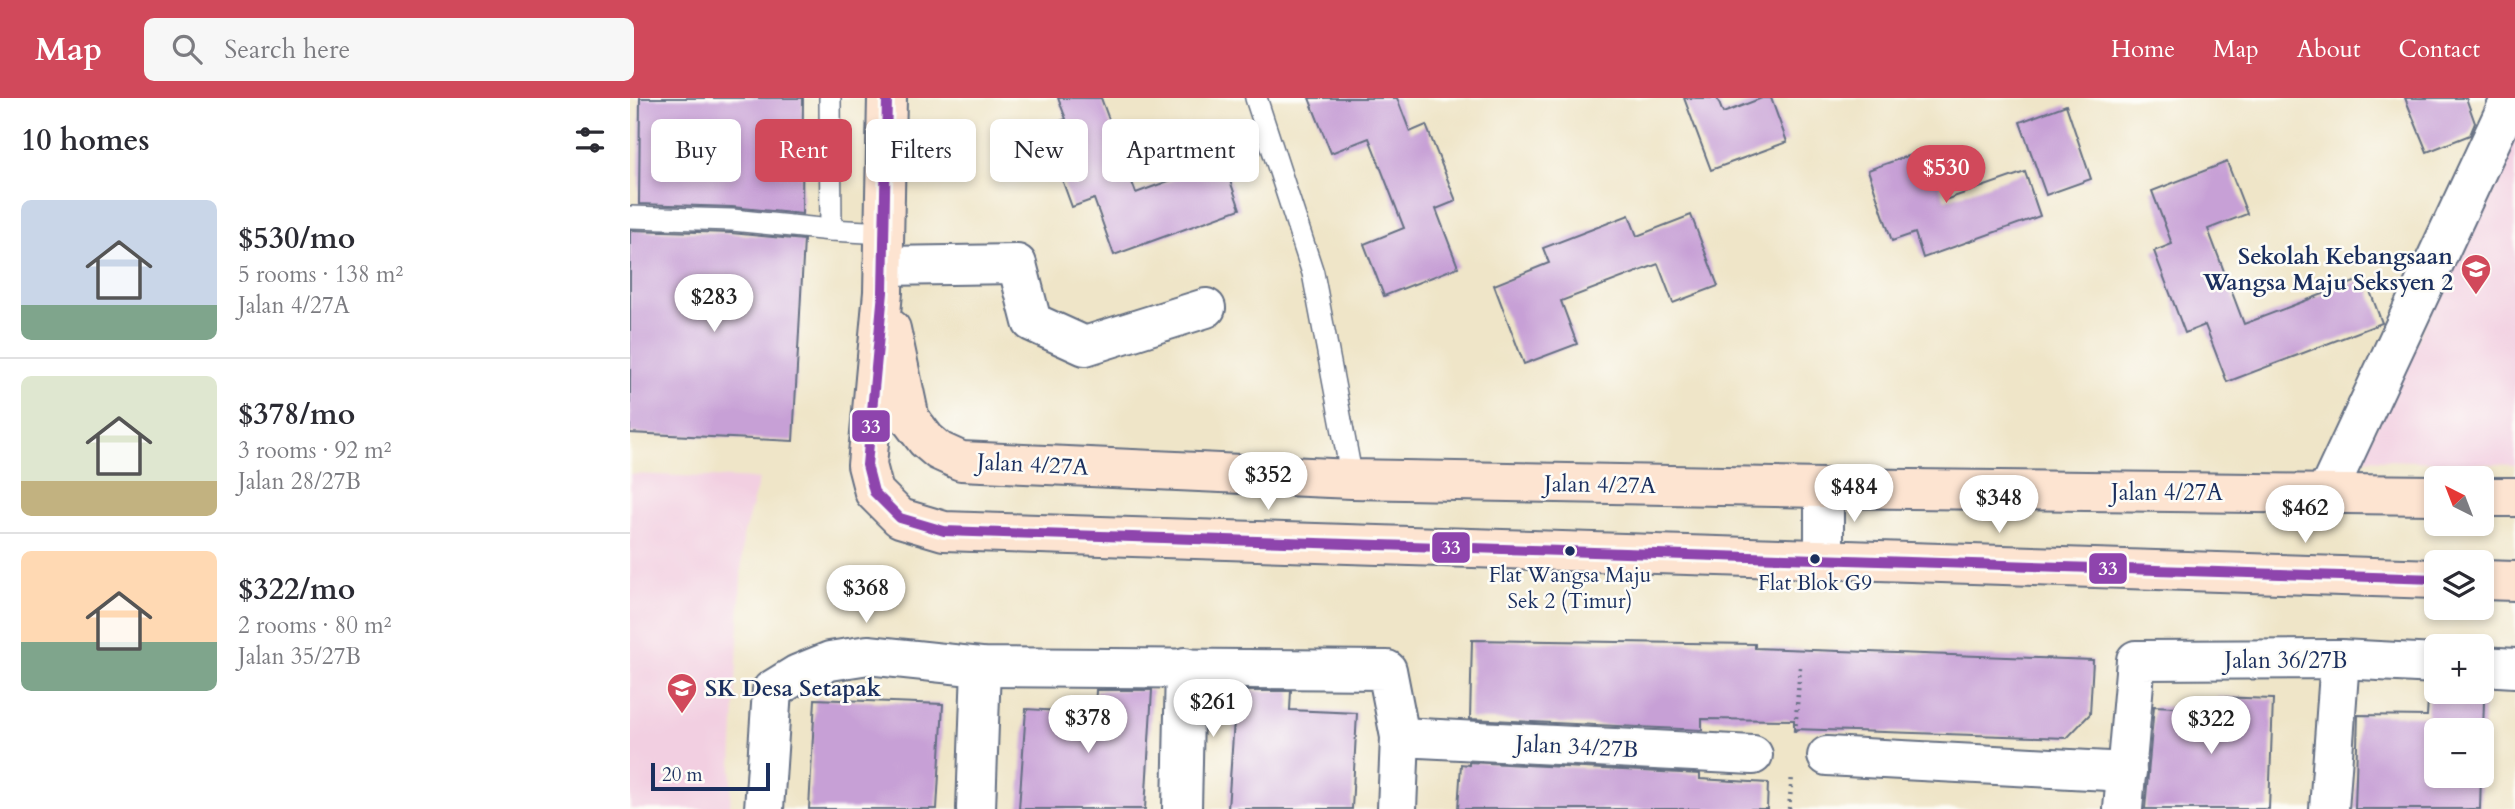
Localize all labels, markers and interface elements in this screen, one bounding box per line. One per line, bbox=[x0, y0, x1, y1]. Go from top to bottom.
search box bbox=[144, 18, 634, 81]
text: Map bbox=[35, 27, 102, 72]
icon: search bbox=[168, 30, 206, 68]
text: Search here bbox=[224, 32, 350, 67]
text: Home bbox=[2111, 33, 2175, 66]
text: Map bbox=[2213, 33, 2259, 66]
text: About bbox=[2297, 33, 2361, 66]
text: Contact bbox=[2399, 33, 2480, 66]
chip: Buy bbox=[651, 119, 741, 182]
chip: Rent bbox=[755, 119, 852, 182]
chip: Filters bbox=[866, 119, 976, 182]
chip: New bbox=[990, 119, 1088, 182]
chip: Apartment bbox=[1102, 119, 1259, 182]
text: 10 homes bbox=[21, 120, 150, 161]
icon: filters bbox=[571, 121, 609, 159]
pin: $530 bbox=[1905, 146, 1987, 205]
text: $530 bbox=[1922, 152, 1970, 183]
text: $530/mo bbox=[238, 218, 355, 259]
icon: home bbox=[77, 228, 161, 312]
place label: Sekolah Kebangsaan Wangsa Maju Seksyen 2 bbox=[2202, 241, 2453, 298]
school or university icon: Sekolah Kebangsaan Wangsa Maju Seksyen 2 bbox=[2459, 252, 2493, 296]
text: 5 rooms · 138 m² bbox=[238, 259, 403, 290]
pin: $283 bbox=[673, 274, 755, 334]
text: $283 bbox=[690, 281, 738, 312]
text: Jalan 4/27A bbox=[238, 290, 350, 321]
text: $378/mo bbox=[238, 394, 355, 435]
icon: home bbox=[77, 404, 161, 488]
line badge: 33 bbox=[851, 409, 891, 443]
text: 33 bbox=[861, 414, 881, 440]
text: 3 rooms · 92 m² bbox=[238, 435, 391, 466]
street label: Jalan 4/27A bbox=[973, 446, 1090, 483]
pin: $352 bbox=[1227, 452, 1309, 512]
text: $352 bbox=[1244, 459, 1292, 490]
pin: $484 bbox=[1813, 464, 1895, 524]
text: Jalan 28/27B bbox=[238, 466, 361, 497]
north arrow bbox=[2424, 466, 2494, 536]
map controls bbox=[2424, 466, 2494, 788]
street label: Jalan 4/27A bbox=[1541, 468, 1657, 501]
text: $484 bbox=[1830, 471, 1878, 502]
pin: $348 bbox=[1958, 476, 2040, 535]
street label: Jalan 4/27A bbox=[2108, 477, 2224, 508]
text: $348 bbox=[1975, 482, 2023, 513]
pin: $462 bbox=[2264, 486, 2346, 545]
text: $462 bbox=[2281, 492, 2329, 523]
line badge: 33 bbox=[1431, 531, 1471, 564]
text: 33 bbox=[1441, 535, 1461, 561]
marker: Flat Wangsa Maju Sek 2 (Timur) bbox=[1563, 544, 1577, 558]
button: layers bbox=[2424, 550, 2494, 620]
marker: Flat Blok G9 bbox=[1808, 552, 1822, 566]
line badge: 33 bbox=[2088, 552, 2128, 585]
text: 33 bbox=[2098, 556, 2118, 582]
place label: Flat Wangsa Maju Sek 2 (Timur) bbox=[1489, 561, 1651, 616]
pin: $368 bbox=[825, 566, 907, 625]
text: $322/mo bbox=[238, 569, 355, 610]
place label: Flat Blok G9 bbox=[1758, 569, 1872, 598]
text: $368 bbox=[842, 572, 890, 603]
icon: home bbox=[77, 579, 161, 663]
text: 2 rooms · 80 m² bbox=[238, 610, 391, 641]
button: + bbox=[2424, 634, 2494, 704]
text: Jalan 35/27B bbox=[238, 641, 361, 672]
street label: Jalan 36/27B bbox=[2222, 645, 2347, 676]
school or university icon: SK Desa Setapak bbox=[665, 671, 699, 715]
place label: SK Desa Setapak bbox=[705, 673, 882, 704]
pin: $261 bbox=[1172, 680, 1254, 739]
text: $261 bbox=[1189, 686, 1237, 717]
pin: $378 bbox=[1047, 696, 1129, 755]
pin: $322 bbox=[2170, 696, 2252, 756]
text: $378 bbox=[1064, 702, 1112, 733]
text: $322 bbox=[2187, 703, 2235, 734]
button: − bbox=[2424, 718, 2494, 788]
street label: Jalan 34/27B bbox=[1512, 728, 1639, 765]
scale bar bbox=[651, 760, 770, 792]
text: 20 m bbox=[662, 762, 703, 788]

